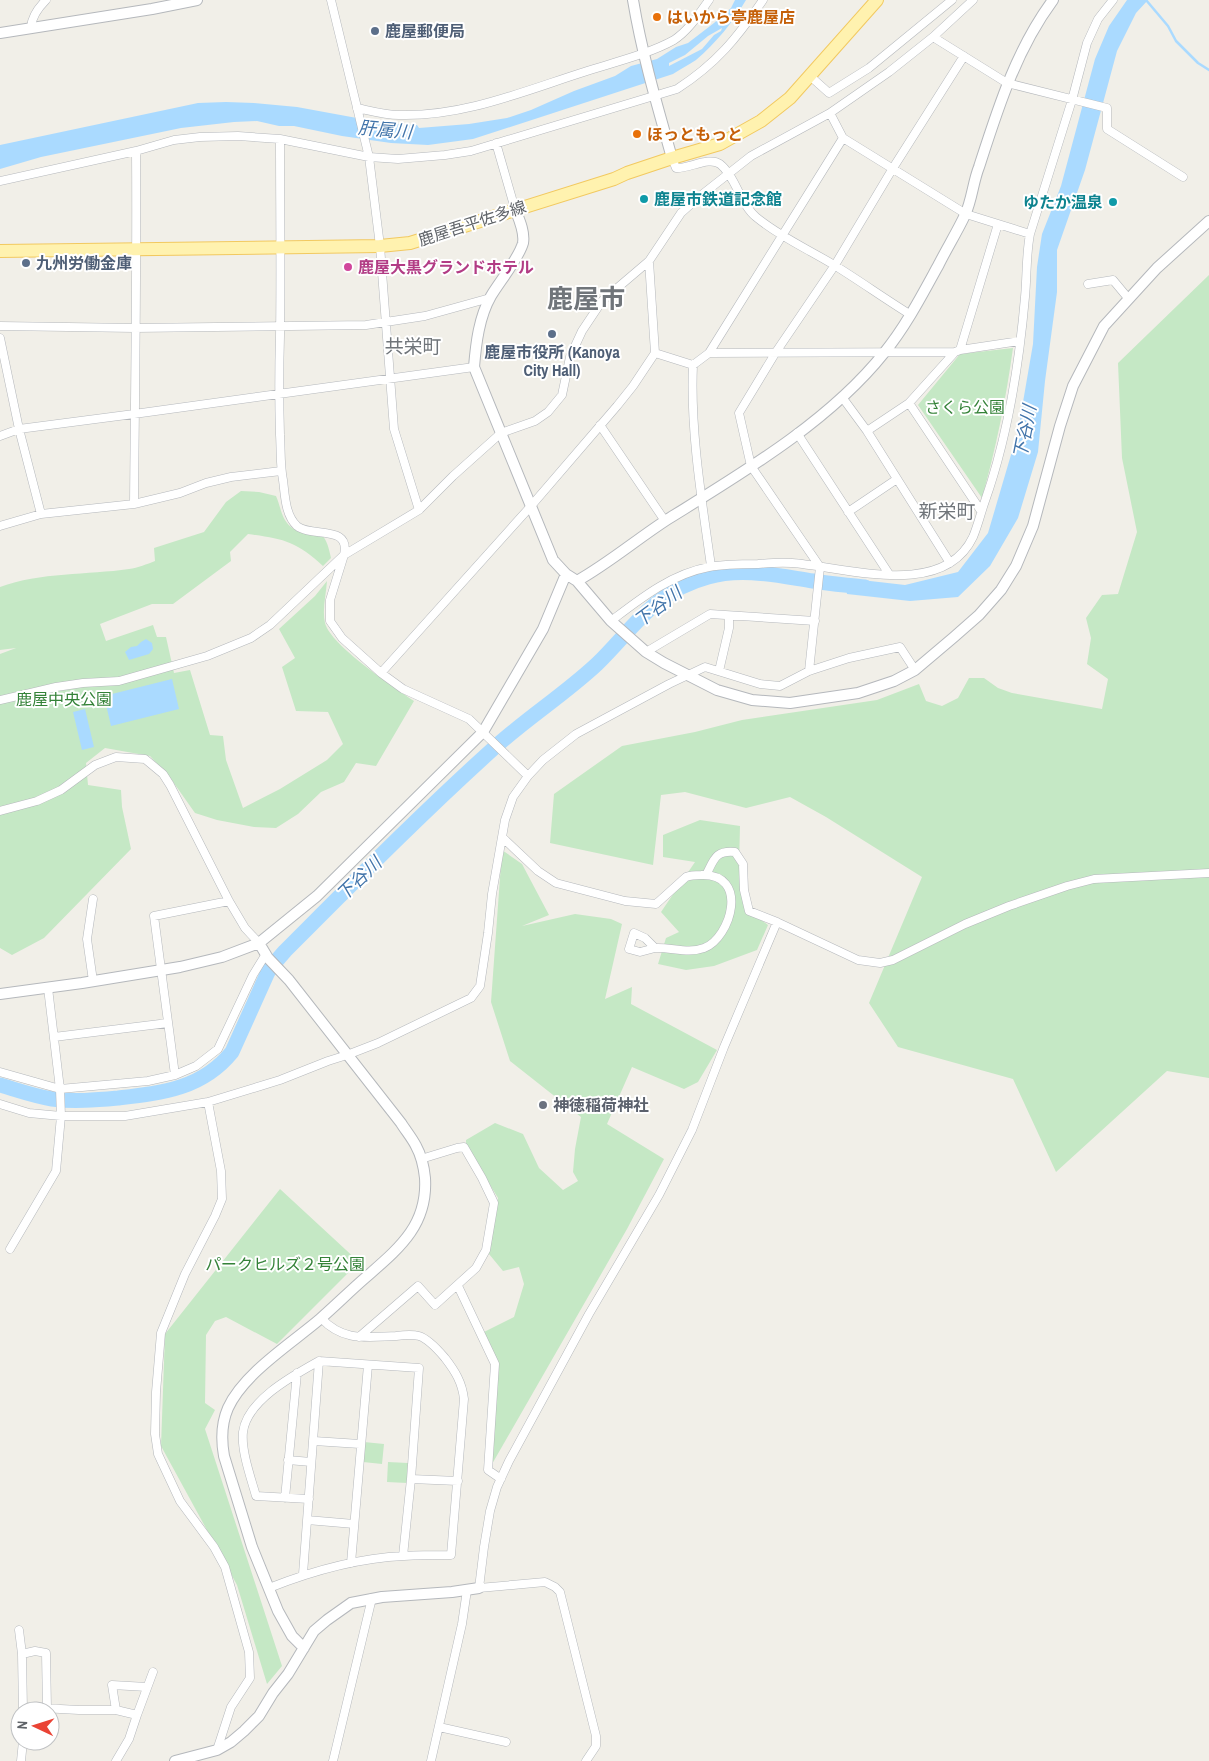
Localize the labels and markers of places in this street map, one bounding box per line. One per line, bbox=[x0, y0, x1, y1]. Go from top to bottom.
place label: はいから亭鹿屋店 bbox=[667, 6, 795, 28]
marker: はいから亭鹿屋店 bbox=[651, 11, 663, 23]
place label: 鹿屋郵便局 bbox=[385, 20, 465, 42]
marker: 鹿屋郵便局 bbox=[369, 25, 381, 37]
place label: ほっともっと bbox=[647, 123, 743, 145]
marker: ほっともっと bbox=[631, 128, 643, 140]
place label: 鹿屋市鉄道記念館 bbox=[654, 188, 782, 210]
place label: ゆたか温泉 bbox=[1023, 191, 1103, 213]
marker: 鹿屋市鉄道記念館 bbox=[638, 193, 650, 205]
marker: ゆたか温泉 bbox=[1107, 196, 1119, 208]
place label: 九州労働金庫 bbox=[36, 252, 132, 274]
place label: 鹿屋大黒グランドホテル bbox=[358, 256, 534, 278]
marker: 九州労働金庫 bbox=[20, 257, 32, 269]
marker: 鹿屋大黒グランドホテル bbox=[342, 261, 354, 273]
marker: 鹿屋市役所 (Kanoya City Hall) bbox=[546, 328, 558, 340]
place label: 鹿屋市役所 (Kanoya City Hall) bbox=[484, 341, 620, 381]
place label: 神徳稲荷神社 bbox=[553, 1094, 649, 1116]
marker: 神徳稲荷神社 bbox=[537, 1099, 549, 1111]

